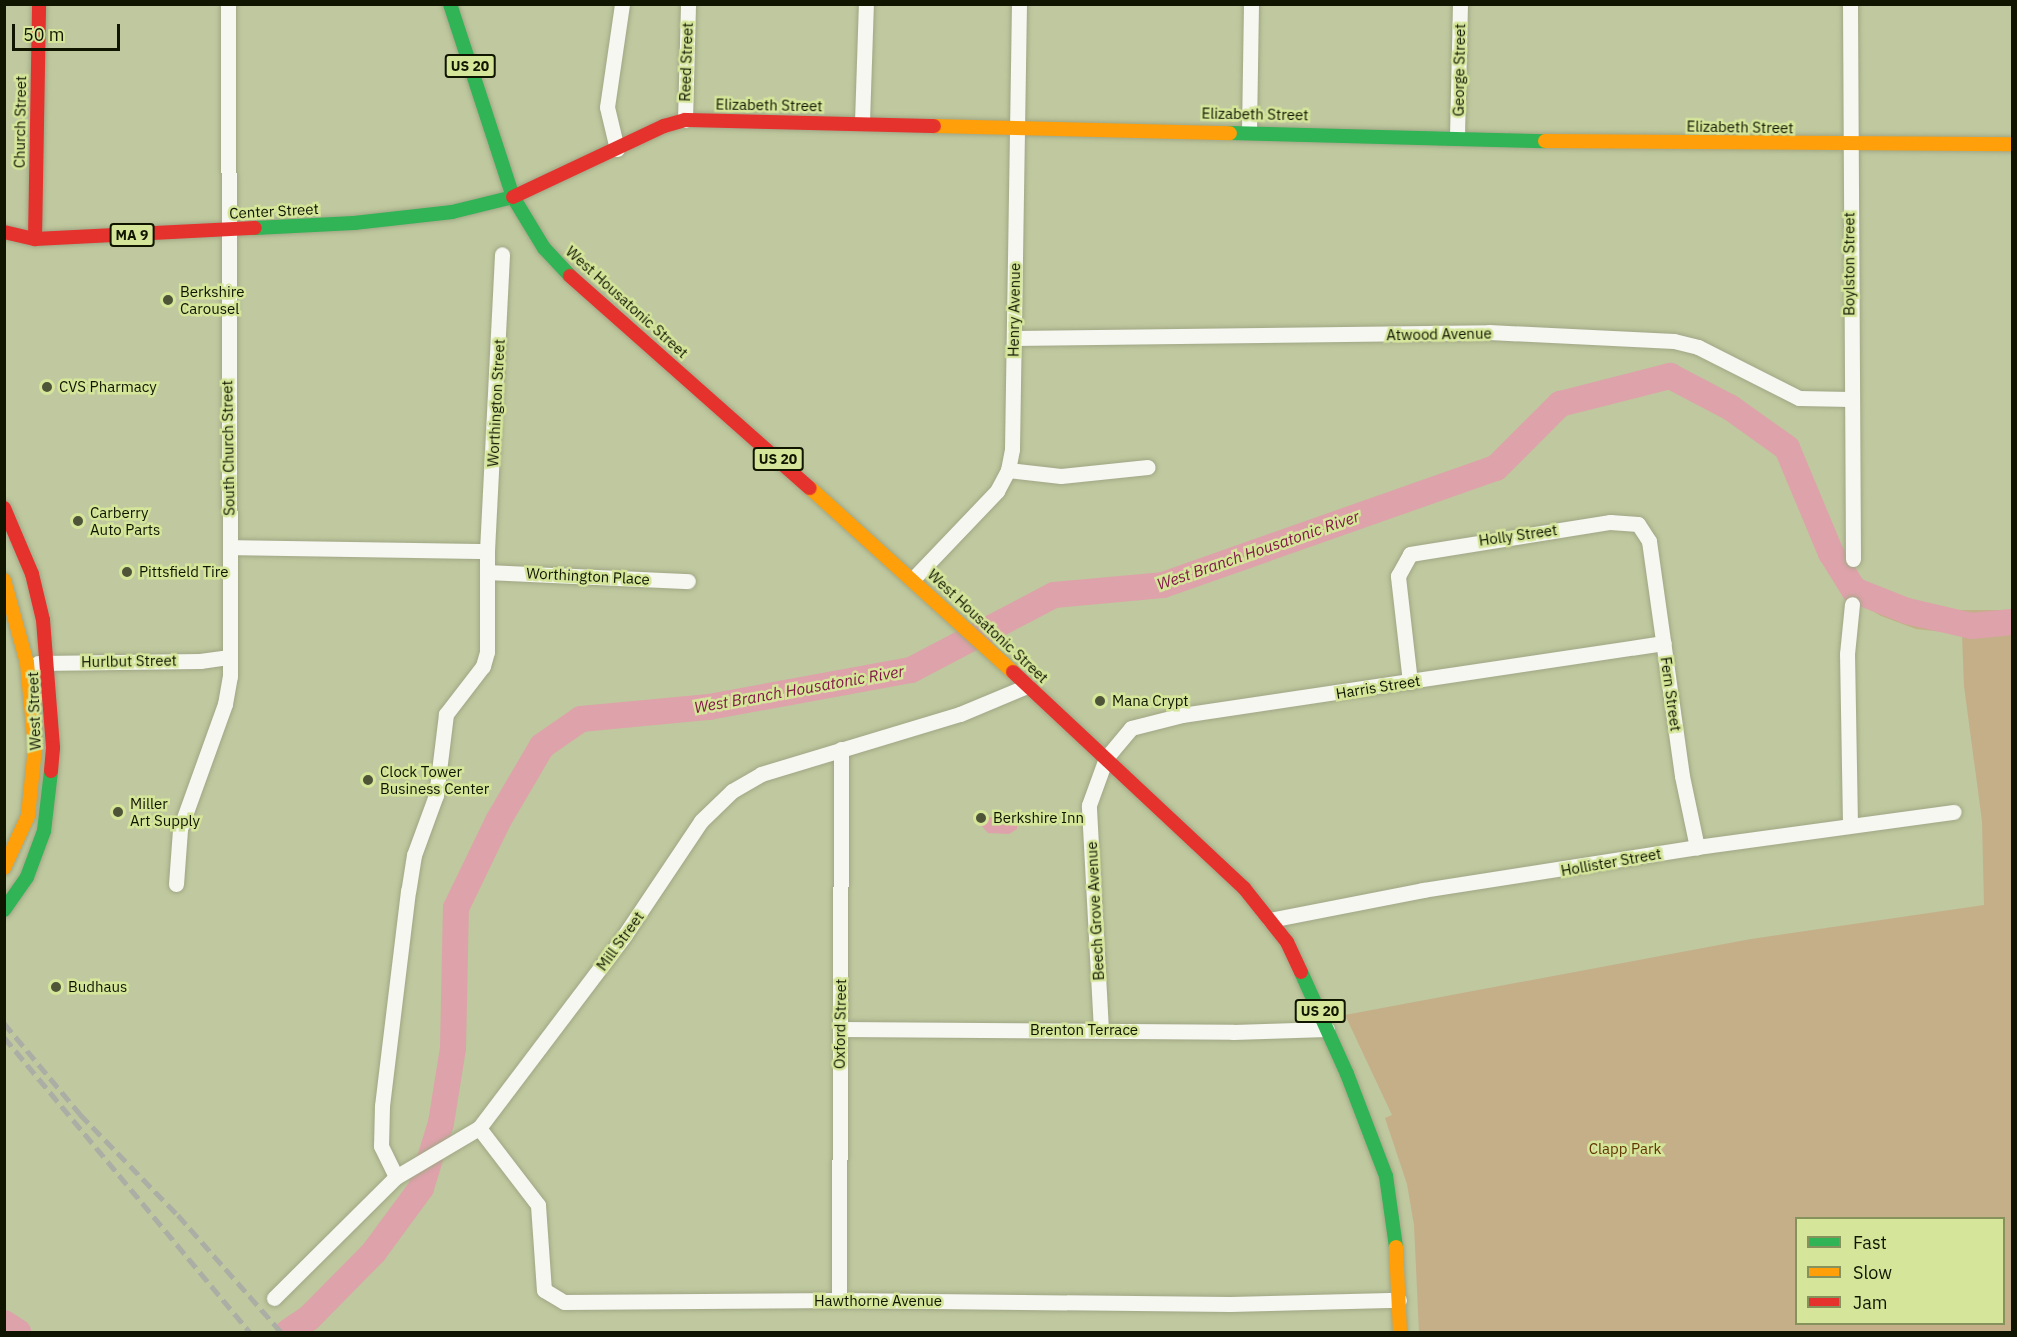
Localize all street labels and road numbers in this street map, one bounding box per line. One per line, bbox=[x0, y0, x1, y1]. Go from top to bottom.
street label: Reed Street bbox=[676, 22, 696, 102]
street label: George Street bbox=[1449, 23, 1469, 117]
road number: US 20 bbox=[444, 55, 496, 77]
street label: Church Street bbox=[10, 76, 30, 168]
street label: Elizabeth Street bbox=[715, 95, 823, 115]
street label: Elizabeth Street bbox=[1201, 104, 1309, 124]
street label: Elizabeth Street bbox=[1686, 117, 1794, 137]
street label: Center Street bbox=[229, 200, 319, 222]
street label: Boylston Street bbox=[1840, 212, 1858, 316]
road number: MA 9 bbox=[110, 224, 154, 246]
street label: West Housatonic Street bbox=[562, 242, 692, 362]
street label: Henry Avenue bbox=[1004, 263, 1024, 357]
street label: Atwood Avenue bbox=[1386, 324, 1492, 344]
street label: Worthington Street bbox=[484, 339, 508, 467]
street label: South Church Street bbox=[218, 380, 238, 516]
road number: US 20 bbox=[752, 448, 804, 470]
street label: Holly Street bbox=[1478, 521, 1558, 549]
street label: Worthington Place bbox=[526, 564, 650, 588]
street label: West Housatonic Street bbox=[924, 565, 1052, 687]
street label: Hurlbut Street bbox=[81, 651, 177, 671]
street label: Fern Street bbox=[1657, 656, 1685, 732]
street label: West Street bbox=[24, 671, 44, 751]
street label: Harris Street bbox=[1334, 671, 1422, 703]
street label: Beech Grove Avenue bbox=[1082, 841, 1108, 981]
street label: Hollister Street bbox=[1559, 844, 1663, 880]
street label: Mill Street bbox=[593, 908, 647, 974]
street label: Oxford Street bbox=[830, 979, 850, 1069]
road number: US 20 bbox=[1294, 1000, 1346, 1022]
street label: Brenton Terrace bbox=[1030, 1021, 1138, 1039]
street label: Hawthorne Avenue bbox=[814, 1292, 942, 1310]

